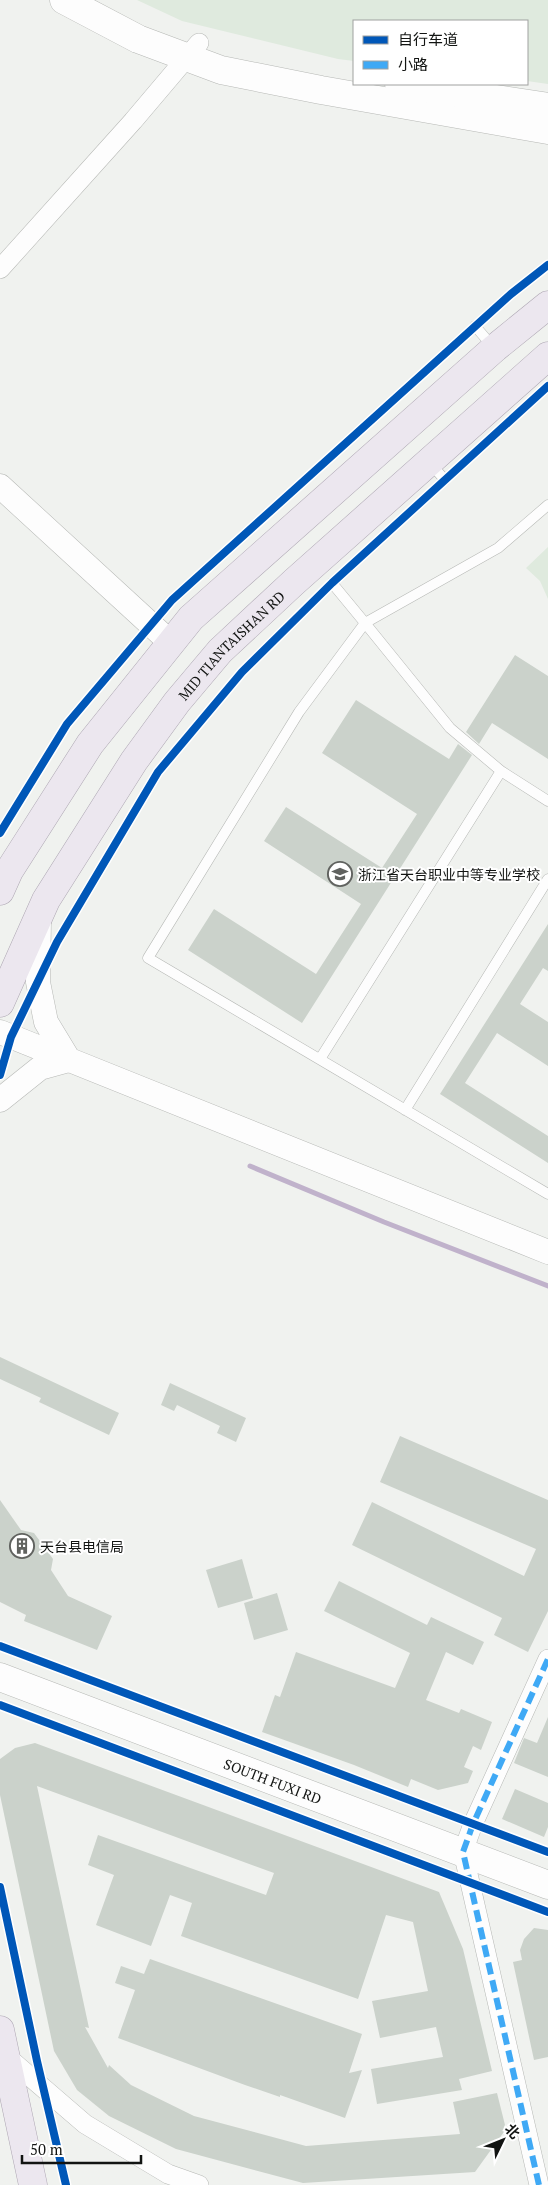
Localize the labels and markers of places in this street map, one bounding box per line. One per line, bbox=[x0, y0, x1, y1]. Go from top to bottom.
school or university icon: 浙江省天台职业中等专业学校 bbox=[327, 861, 353, 887]
place label: 浙江省天台职业中等专业学校 bbox=[358, 865, 540, 884]
building icon: 天台县电信局 bbox=[9, 1533, 35, 1559]
place label: 天台县电信局 bbox=[40, 1537, 124, 1556]

